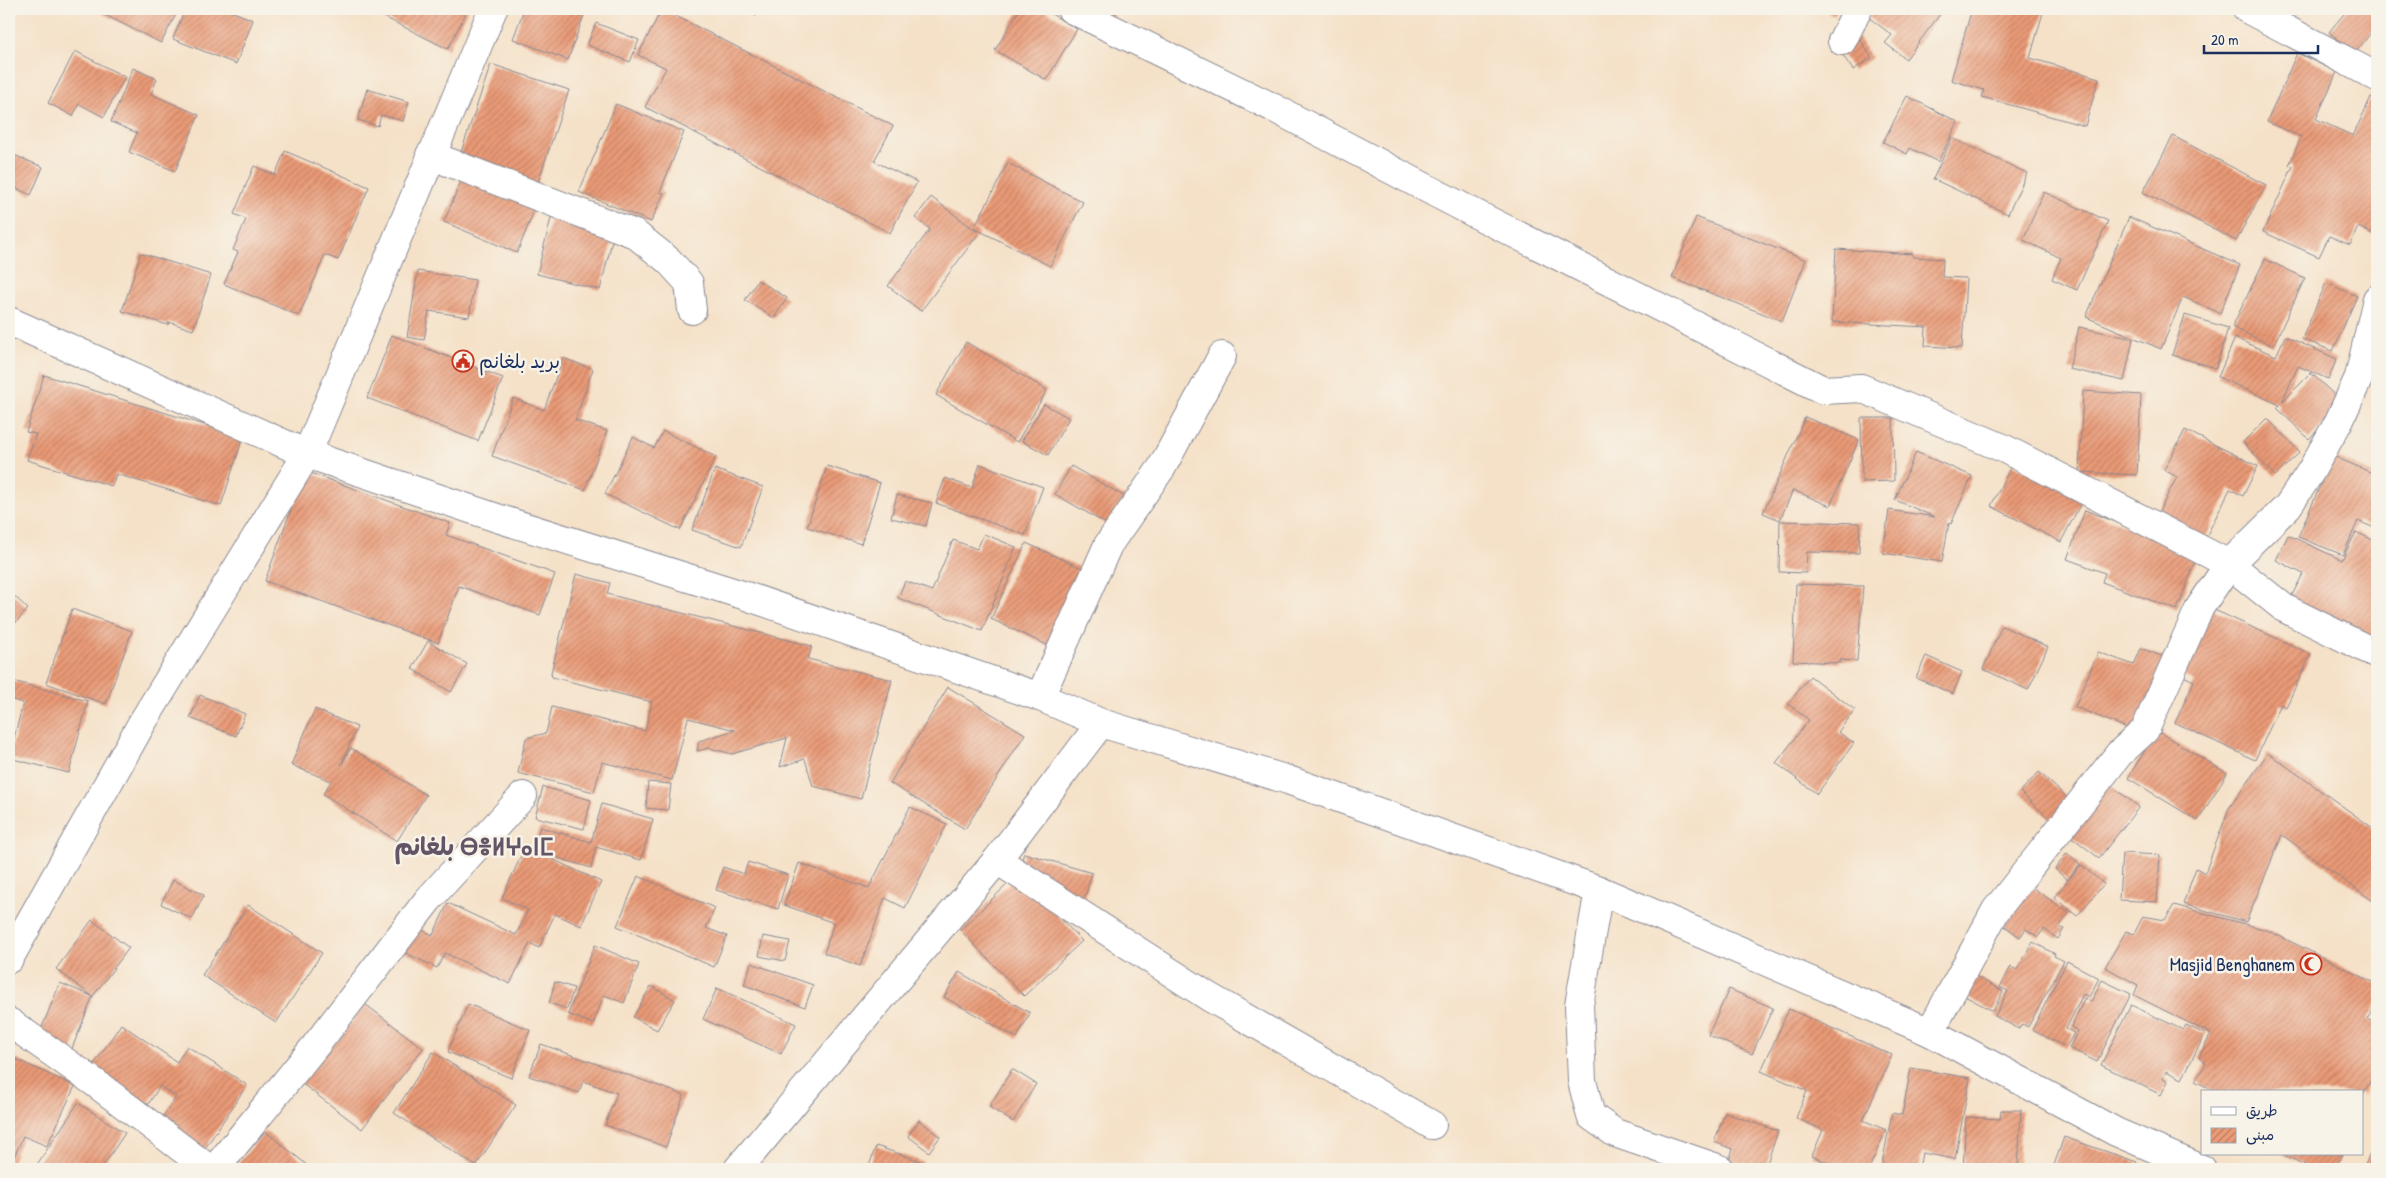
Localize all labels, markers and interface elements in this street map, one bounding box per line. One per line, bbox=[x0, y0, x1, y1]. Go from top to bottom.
scale bar bbox=[2204, 22, 2317, 54]
text: 20 m bbox=[2211, 29, 2238, 50]
place label: بريد بلغانم bbox=[479, 348, 560, 376]
public building icon: بريد بلغانم bbox=[451, 349, 475, 373]
district label: بلغانم ⴱⴻⵍⵖⴰⵏⵎ bbox=[394, 830, 554, 865]
place label: Masjid Benghanem bbox=[2170, 951, 2295, 977]
mosque icon: Masjid Benghanem bbox=[2299, 952, 2323, 976]
legend bbox=[2201, 1090, 2364, 1156]
text: طريق bbox=[2246, 1100, 2278, 1121]
text: مبنى bbox=[2246, 1124, 2274, 1145]

